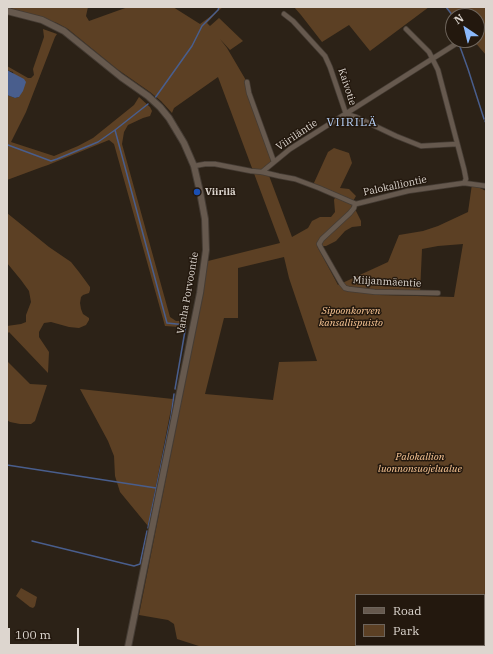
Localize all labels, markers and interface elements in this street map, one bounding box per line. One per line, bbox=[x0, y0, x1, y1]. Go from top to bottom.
north arrow bbox=[445, 8, 485, 48]
text: N bbox=[451, 11, 466, 27]
street label: Kaivotie bbox=[335, 67, 359, 107]
district label: VIIRILÄ bbox=[327, 116, 377, 130]
street label: Viiriläntie bbox=[274, 117, 320, 153]
street label: Palokalliontie bbox=[362, 173, 428, 199]
place label: Viirilä bbox=[205, 186, 236, 198]
marker: Viirilä bbox=[192, 187, 202, 197]
street label: Vanha Porvoontie bbox=[175, 251, 201, 335]
street label: Miijanmäentie bbox=[352, 274, 422, 290]
park label: Sipoonkorven kansallispuisto bbox=[319, 305, 383, 328]
park label: Palokallion luonnonsuojelualue bbox=[378, 451, 462, 474]
legend bbox=[355, 594, 485, 646]
text: Road bbox=[393, 603, 422, 618]
scale bar bbox=[10, 620, 81, 646]
text: Park bbox=[393, 623, 419, 638]
text: 100 m bbox=[15, 627, 51, 642]

